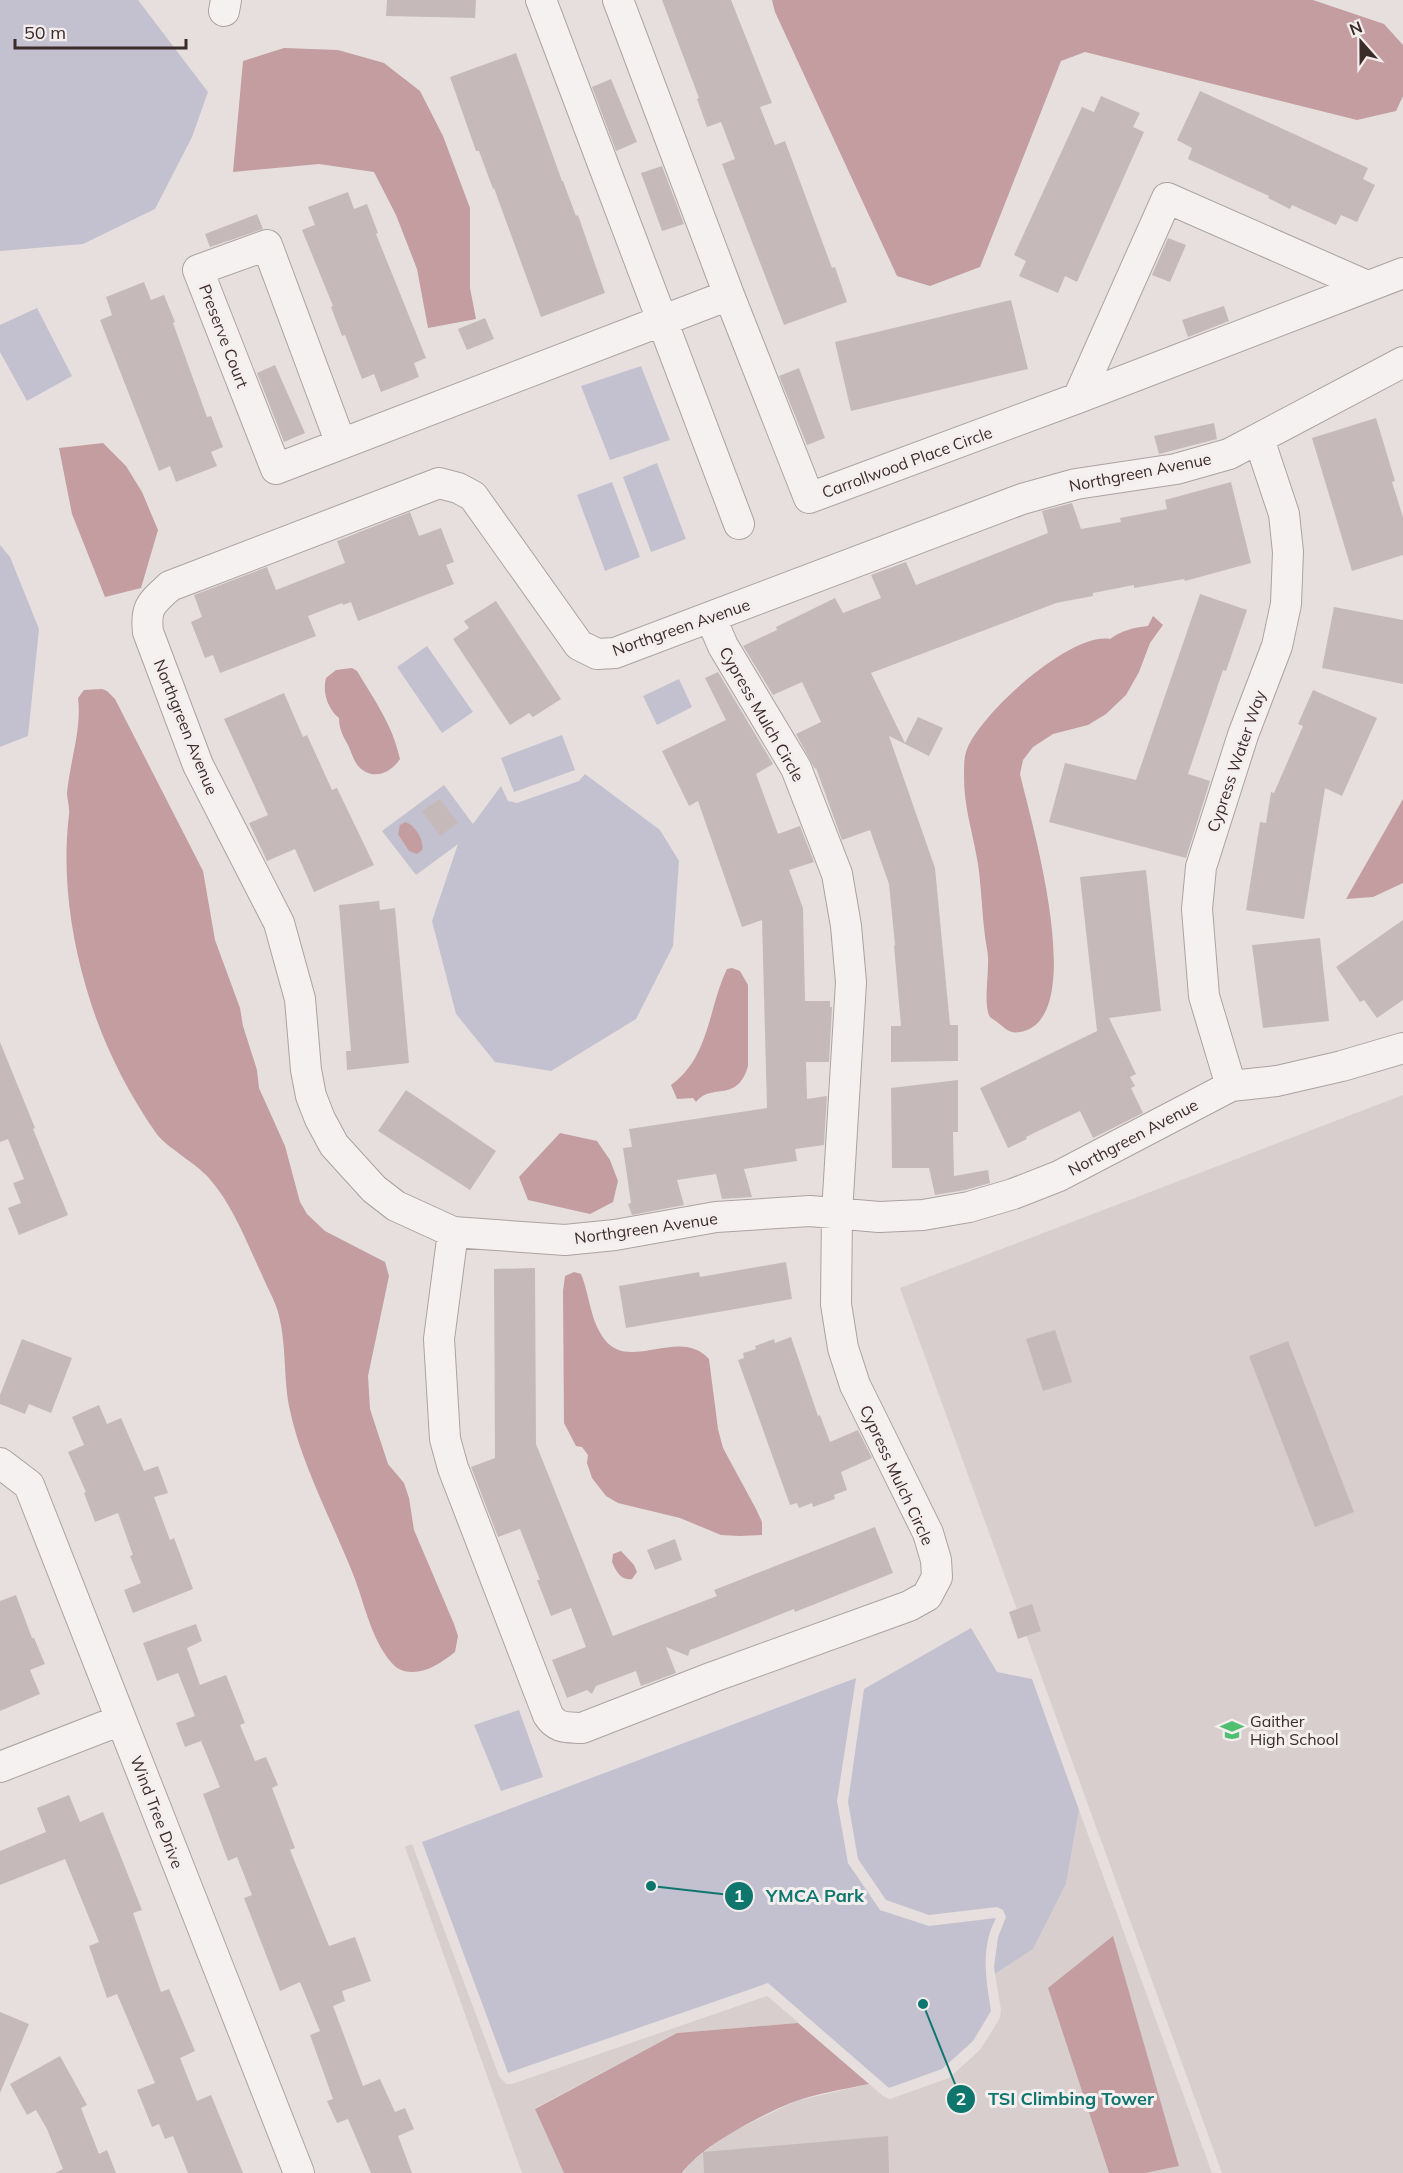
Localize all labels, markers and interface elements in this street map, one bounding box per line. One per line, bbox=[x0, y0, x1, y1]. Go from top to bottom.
scale bar bbox=[15, 12, 186, 50]
north arrow bbox=[1331, 12, 1391, 72]
text: N bbox=[1346, 16, 1365, 39]
text: 50 m bbox=[24, 21, 66, 44]
street label: Preserve Court bbox=[195, 281, 253, 391]
street label: Carrollwood Place Circle bbox=[819, 422, 995, 502]
street label: Northgreen Avenue bbox=[1067, 448, 1213, 496]
street label: Northgreen Avenue bbox=[610, 594, 752, 660]
street label: Cypress Mulch Circle bbox=[715, 643, 809, 785]
street label: Northgreen Avenue bbox=[150, 656, 222, 798]
street label: Cypress Water Way bbox=[1202, 687, 1270, 835]
street label: Northgreen Avenue bbox=[1065, 1094, 1201, 1180]
street label: Northgreen Avenue bbox=[573, 1208, 719, 1248]
street label: Cypress Mulch Circle bbox=[856, 1402, 938, 1548]
place label: Gaither High School bbox=[1250, 1711, 1339, 1749]
school or university icon: Gaither High School bbox=[1219, 1717, 1245, 1743]
street label: Wind Tree Drive bbox=[126, 1753, 188, 1871]
callout: YMCA Park bbox=[724, 1878, 876, 1914]
text: 1 bbox=[734, 1884, 744, 1907]
text: YMCA Park bbox=[765, 1884, 865, 1907]
callout: TSI Climbing Tower bbox=[946, 2081, 1166, 2117]
text: 2 bbox=[956, 2087, 966, 2110]
text: TSI Climbing Tower bbox=[988, 2087, 1155, 2110]

